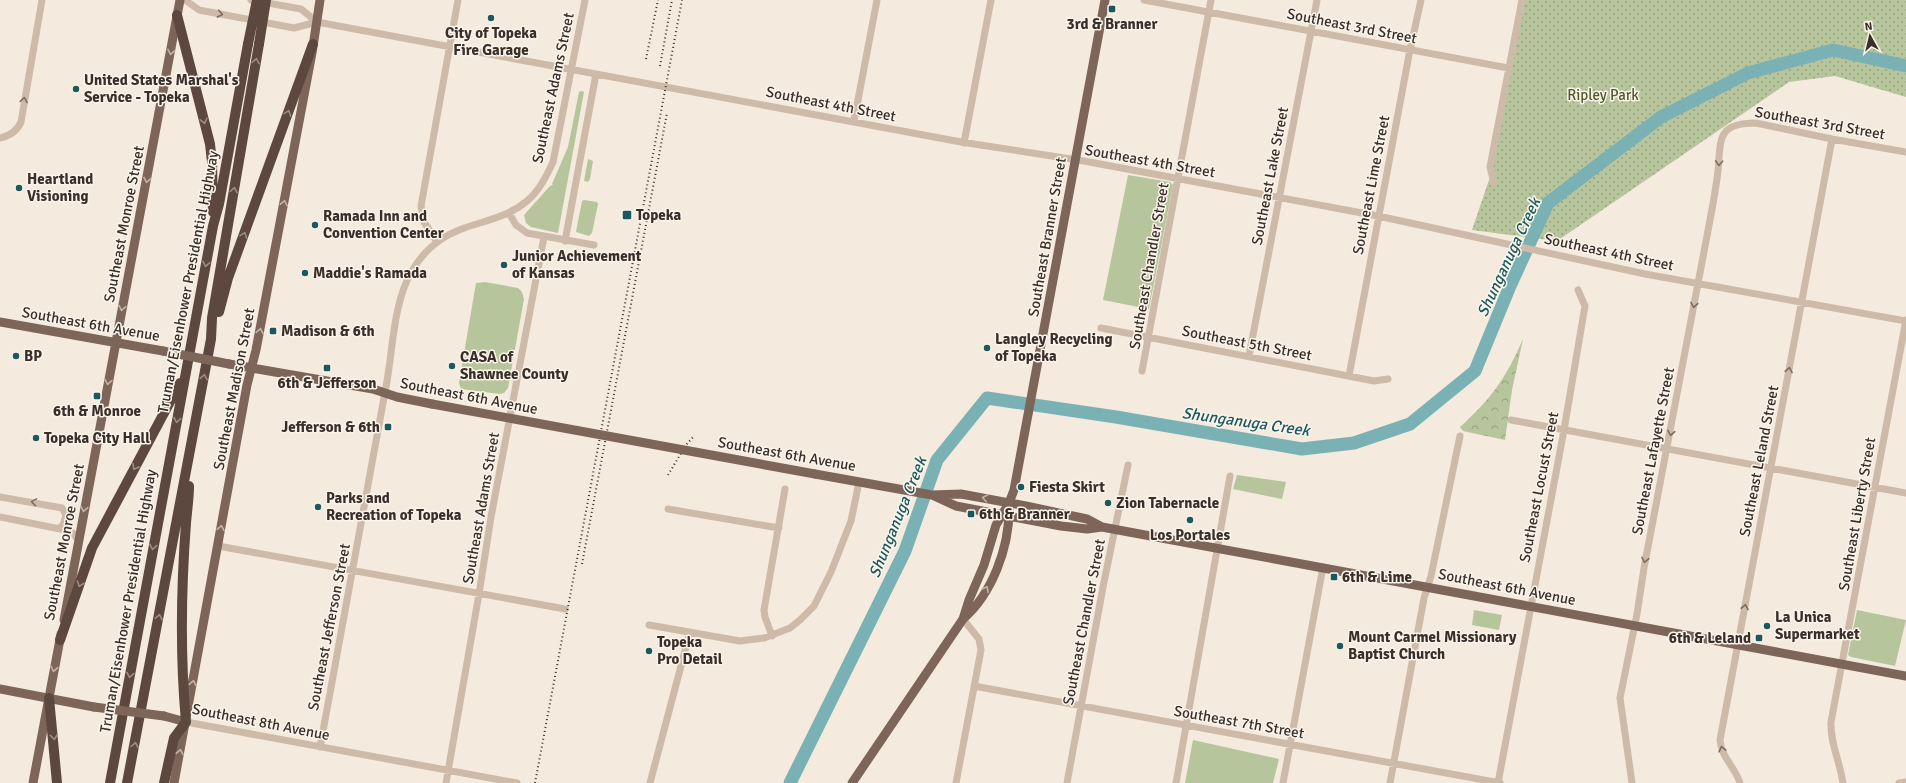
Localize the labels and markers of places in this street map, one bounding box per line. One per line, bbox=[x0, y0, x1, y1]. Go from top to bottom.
marker: 3rd & Branner bbox=[1107, 4, 1117, 14]
marker: City of Topeka Fire Garage bbox=[486, 13, 496, 23]
place label: 3rd & Branner bbox=[1067, 15, 1157, 33]
place label: City of Topeka Fire Garage bbox=[445, 24, 537, 59]
place label: United States Marshal's Service - Topeka bbox=[84, 71, 239, 106]
marker: United States Marshal's Service - Topeka bbox=[71, 84, 81, 94]
place label: Heartland Visioning bbox=[27, 170, 93, 205]
marker: Heartland Visioning bbox=[14, 183, 24, 193]
place label: Topeka bbox=[636, 206, 682, 224]
place label: Ramada Inn and Convention Center bbox=[323, 207, 444, 242]
marker: Topeka bbox=[621, 209, 633, 221]
marker: Ramada Inn and Convention Center bbox=[310, 220, 320, 230]
place label: Junior Achievement of Kansas bbox=[512, 247, 642, 282]
marker: Junior Achievement of Kansas bbox=[499, 260, 509, 270]
place label: Maddie's Ramada bbox=[313, 264, 427, 282]
marker: Maddie's Ramada bbox=[300, 268, 310, 278]
place label: Madison & 6th bbox=[281, 322, 375, 340]
marker: Madison & 6th bbox=[268, 326, 278, 336]
place label: Langley Recycling of Topeka bbox=[995, 330, 1113, 365]
marker: Langley Recycling of Topeka bbox=[982, 343, 992, 353]
place label: BP bbox=[24, 347, 42, 365]
place label: CASA of Shawnee County bbox=[460, 348, 569, 383]
marker: BP bbox=[11, 351, 21, 361]
marker: CASA of Shawnee County bbox=[447, 361, 457, 371]
marker: 6th & Jefferson bbox=[322, 363, 332, 373]
place label: 6th & Jefferson bbox=[278, 374, 376, 392]
marker: 6th & Monroe bbox=[92, 391, 102, 401]
place label: 6th & Monroe bbox=[53, 402, 141, 420]
place label: Jefferson & 6th bbox=[281, 418, 380, 436]
marker: Jefferson & 6th bbox=[383, 422, 393, 432]
place label: Topeka City Hall bbox=[44, 429, 150, 447]
marker: Topeka City Hall bbox=[31, 433, 41, 443]
place label: Fiesta Skirt bbox=[1029, 478, 1105, 496]
marker: Fiesta Skirt bbox=[1016, 482, 1026, 492]
place label: Parks and Recreation of Topeka bbox=[326, 489, 462, 524]
place label: Zion Tabernacle bbox=[1116, 494, 1219, 512]
marker: Zion Tabernacle bbox=[1103, 498, 1113, 508]
marker: Parks and Recreation of Topeka bbox=[313, 502, 323, 512]
place label: 6th & Branner bbox=[979, 505, 1070, 523]
marker: 6th & Branner bbox=[966, 509, 976, 519]
marker: Los Portales bbox=[1185, 515, 1195, 525]
place label: Los Portales bbox=[1150, 526, 1230, 544]
place label: 6th & Lime bbox=[1342, 568, 1412, 586]
marker: 6th & Lime bbox=[1329, 572, 1339, 582]
place label: La Unica Supermarket bbox=[1775, 608, 1860, 643]
marker: La Unica Supermarket bbox=[1762, 621, 1772, 631]
place label: Mount Carmel Missionary Baptist Church bbox=[1348, 628, 1517, 663]
place label: 6th & Leland bbox=[1669, 629, 1751, 647]
place label: Topeka Pro Detail bbox=[657, 633, 723, 668]
marker: 6th & Leland bbox=[1754, 633, 1764, 643]
marker: Mount Carmel Missionary Baptist Church bbox=[1335, 641, 1345, 651]
marker: Topeka Pro Detail bbox=[644, 646, 654, 656]

